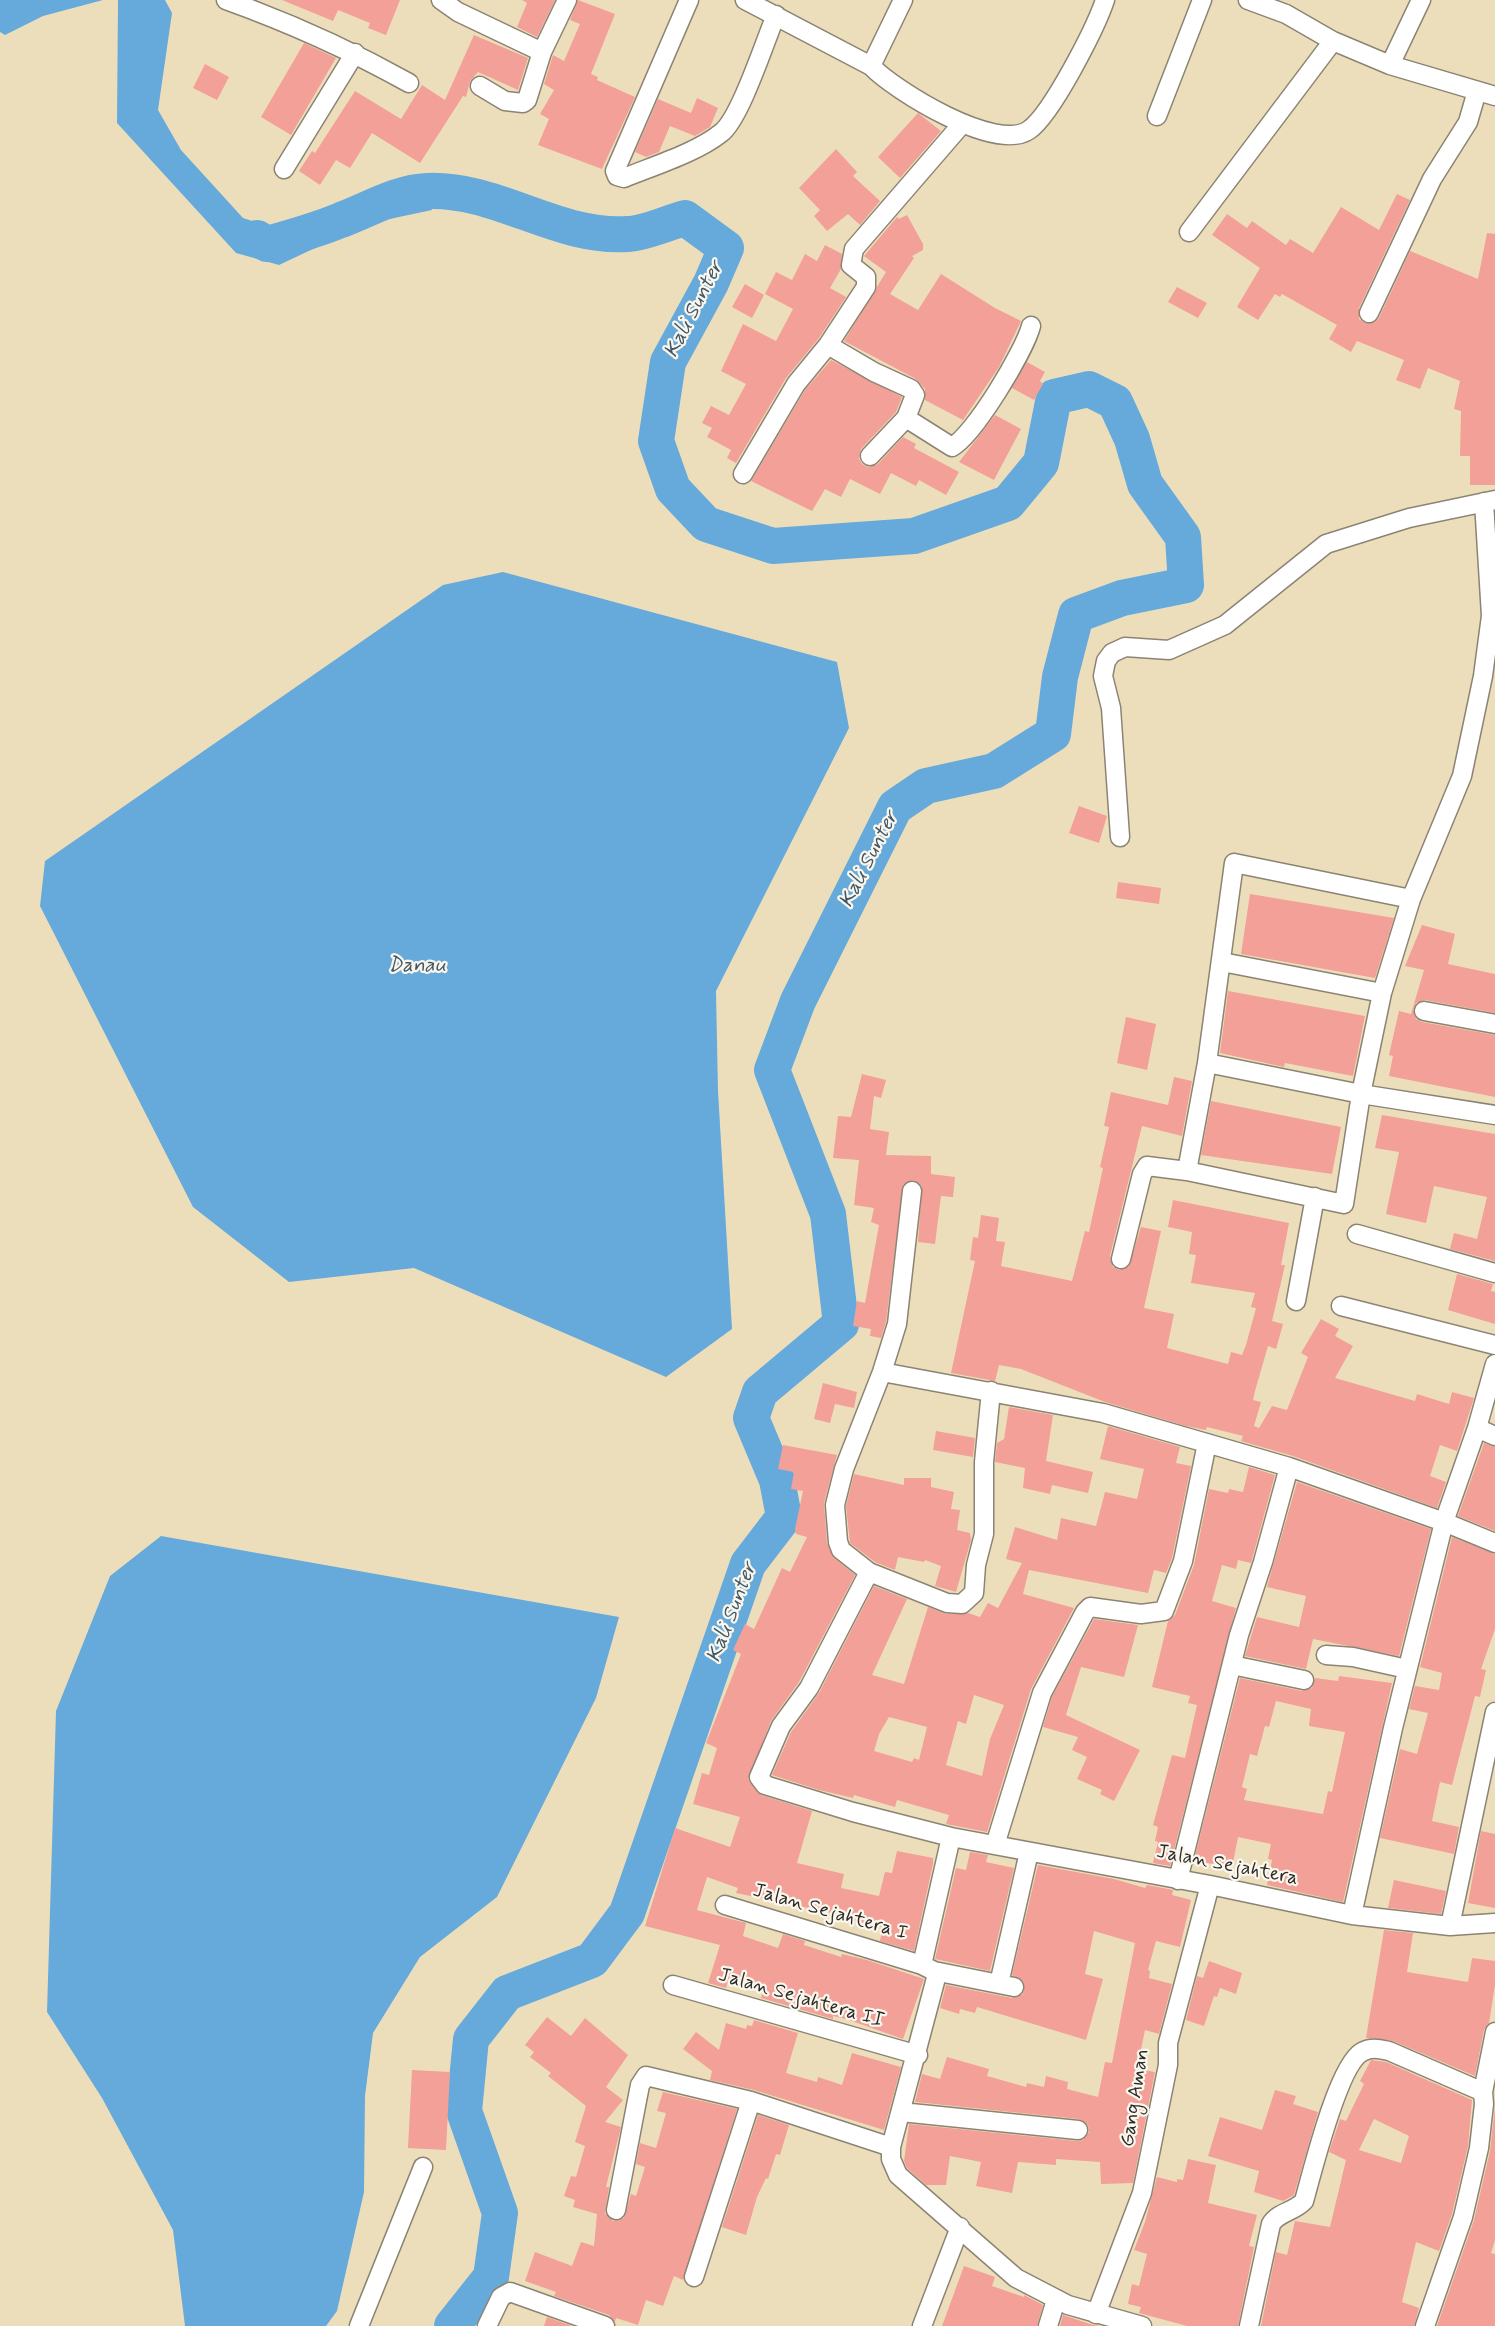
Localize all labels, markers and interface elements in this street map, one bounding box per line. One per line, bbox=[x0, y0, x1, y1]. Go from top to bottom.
water label: Kali Sunter bbox=[660, 258, 730, 362]
water label: Kali Sunter bbox=[835, 808, 905, 912]
water label: Danau bbox=[388, 954, 446, 980]
water label: Kali Sunter bbox=[702, 1560, 764, 1666]
street label: Jalan Sejahtera bbox=[1154, 1841, 1300, 1891]
street label: Jalan Sejahtera I bbox=[750, 1879, 910, 1947]
street label: Jalan Sejahtera II bbox=[715, 1964, 887, 2034]
street label: Gang Aman bbox=[1116, 2047, 1156, 2149]

